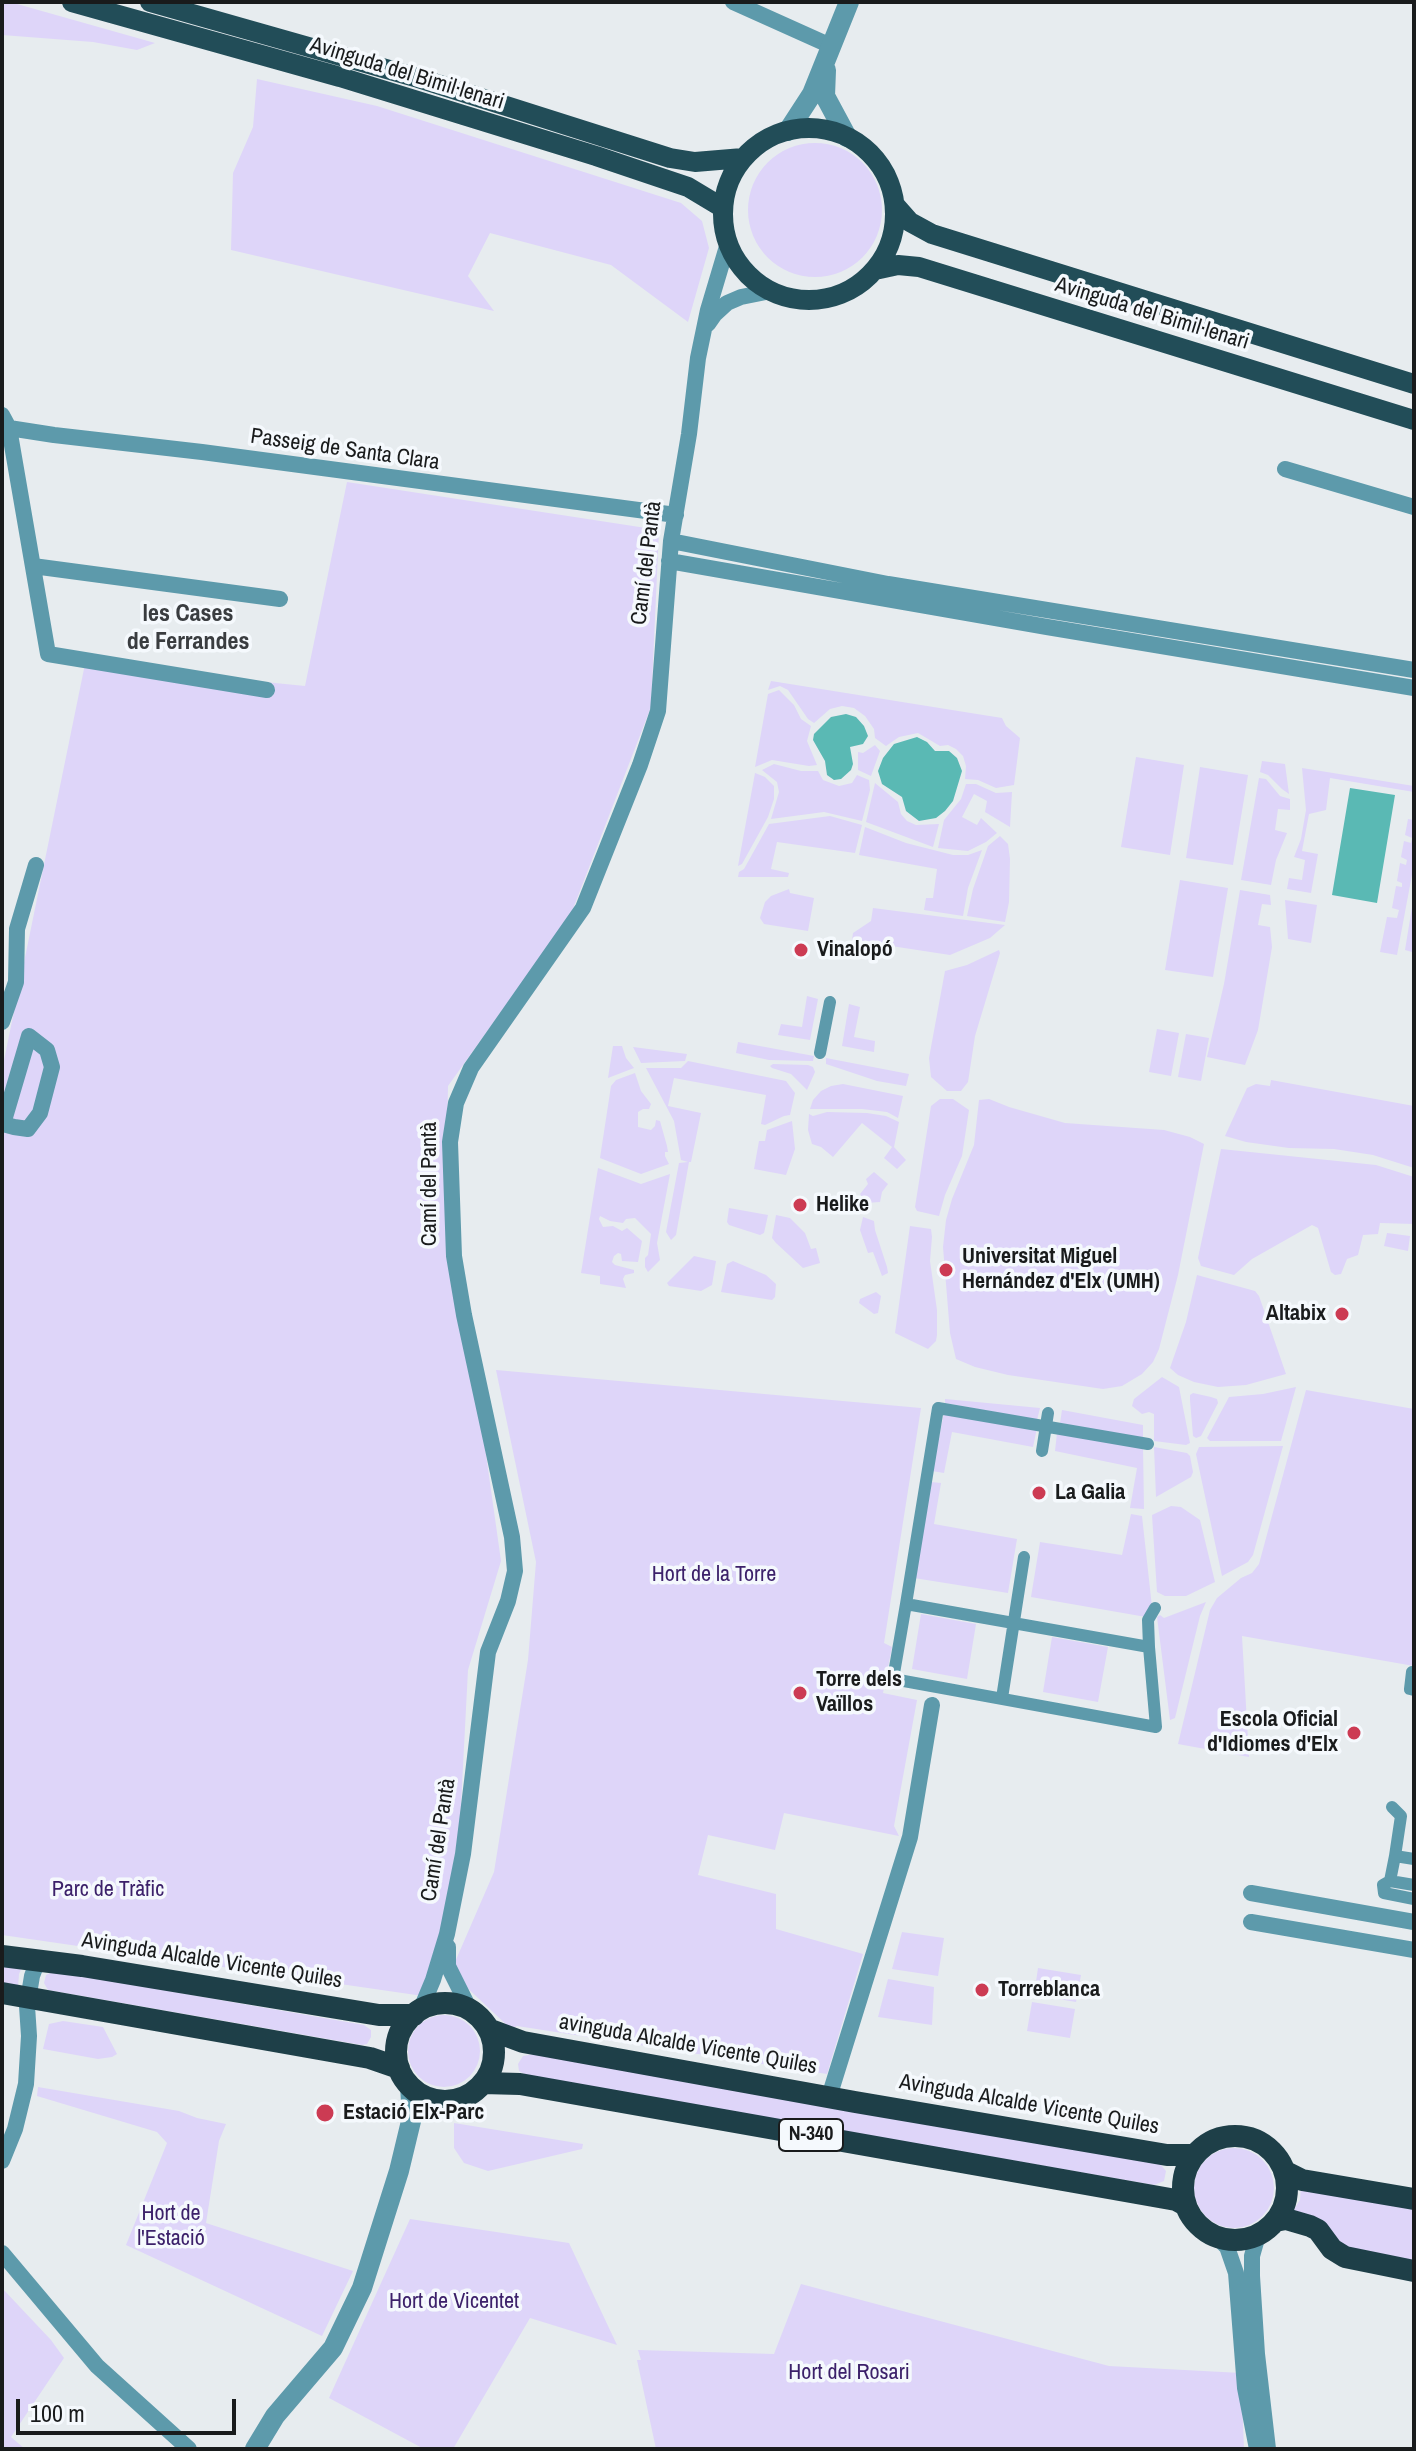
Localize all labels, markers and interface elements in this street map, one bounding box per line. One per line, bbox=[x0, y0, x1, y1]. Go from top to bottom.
street label: Avinguda del Bimil·lenari bbox=[307, 32, 507, 116]
street label: Avinguda del Bimil·lenari bbox=[1052, 272, 1252, 356]
street label: Passeig de Santa Clara bbox=[249, 424, 441, 476]
street label: Camí del Pantà bbox=[626, 500, 668, 626]
district label: les Cases de Ferrandes bbox=[127, 601, 249, 657]
place label: Vinalopó bbox=[817, 937, 893, 963]
marker: Vinalopó bbox=[792, 941, 810, 959]
street label: Camí del Pantà bbox=[417, 1122, 443, 1246]
place label: Helike bbox=[816, 1192, 869, 1218]
marker: Helike bbox=[791, 1196, 809, 1214]
place label: Universitat Miguel Hernández d'Elx (UMH) bbox=[962, 1244, 1160, 1296]
marker: Universitat Miguel Hernández d'Elx (UMH) bbox=[937, 1261, 955, 1279]
place label: Altabix bbox=[1266, 1301, 1326, 1327]
marker: Altabix bbox=[1333, 1305, 1351, 1323]
place label: La Galia bbox=[1055, 1480, 1125, 1506]
marker: La Galia bbox=[1030, 1484, 1048, 1502]
park label: Hort de la Torre bbox=[652, 1562, 776, 1588]
place label: Torre dels Vaïllos bbox=[816, 1667, 902, 1718]
marker: Torre dels Vaïllos bbox=[791, 1684, 809, 1702]
place label: Escola Oficial d'Idiomes d'Elx bbox=[1207, 1707, 1338, 1758]
marker: Escola Oficial d'Idiomes d'Elx bbox=[1345, 1724, 1363, 1742]
street label: Camí del Pantà bbox=[416, 1777, 462, 1903]
park label: Parc de Tràfic bbox=[52, 1877, 164, 1903]
street label: Avinguda Alcalde Vicente Quiles bbox=[80, 1927, 344, 1995]
place label: Torreblanca bbox=[998, 1977, 1100, 2003]
marker: Torreblanca bbox=[973, 1981, 991, 1999]
street label: avinguda Alcalde Vicente Quiles bbox=[557, 2009, 819, 2081]
street label: Avinguda Alcalde Vicente Quiles bbox=[897, 2069, 1161, 2141]
place label: Estació Elx-Parc bbox=[343, 2100, 484, 2126]
marker: Estació Elx-Parc bbox=[314, 2102, 336, 2124]
road number: N-340 bbox=[779, 2119, 843, 2151]
park label: Hort de l'Estació bbox=[137, 2201, 205, 2252]
park label: Hort de Vicentet bbox=[389, 2289, 519, 2315]
park label: Hort del Rosari bbox=[788, 2360, 910, 2386]
scale bar bbox=[20, 2383, 240, 2433]
text: 100 m bbox=[30, 2397, 85, 2429]

